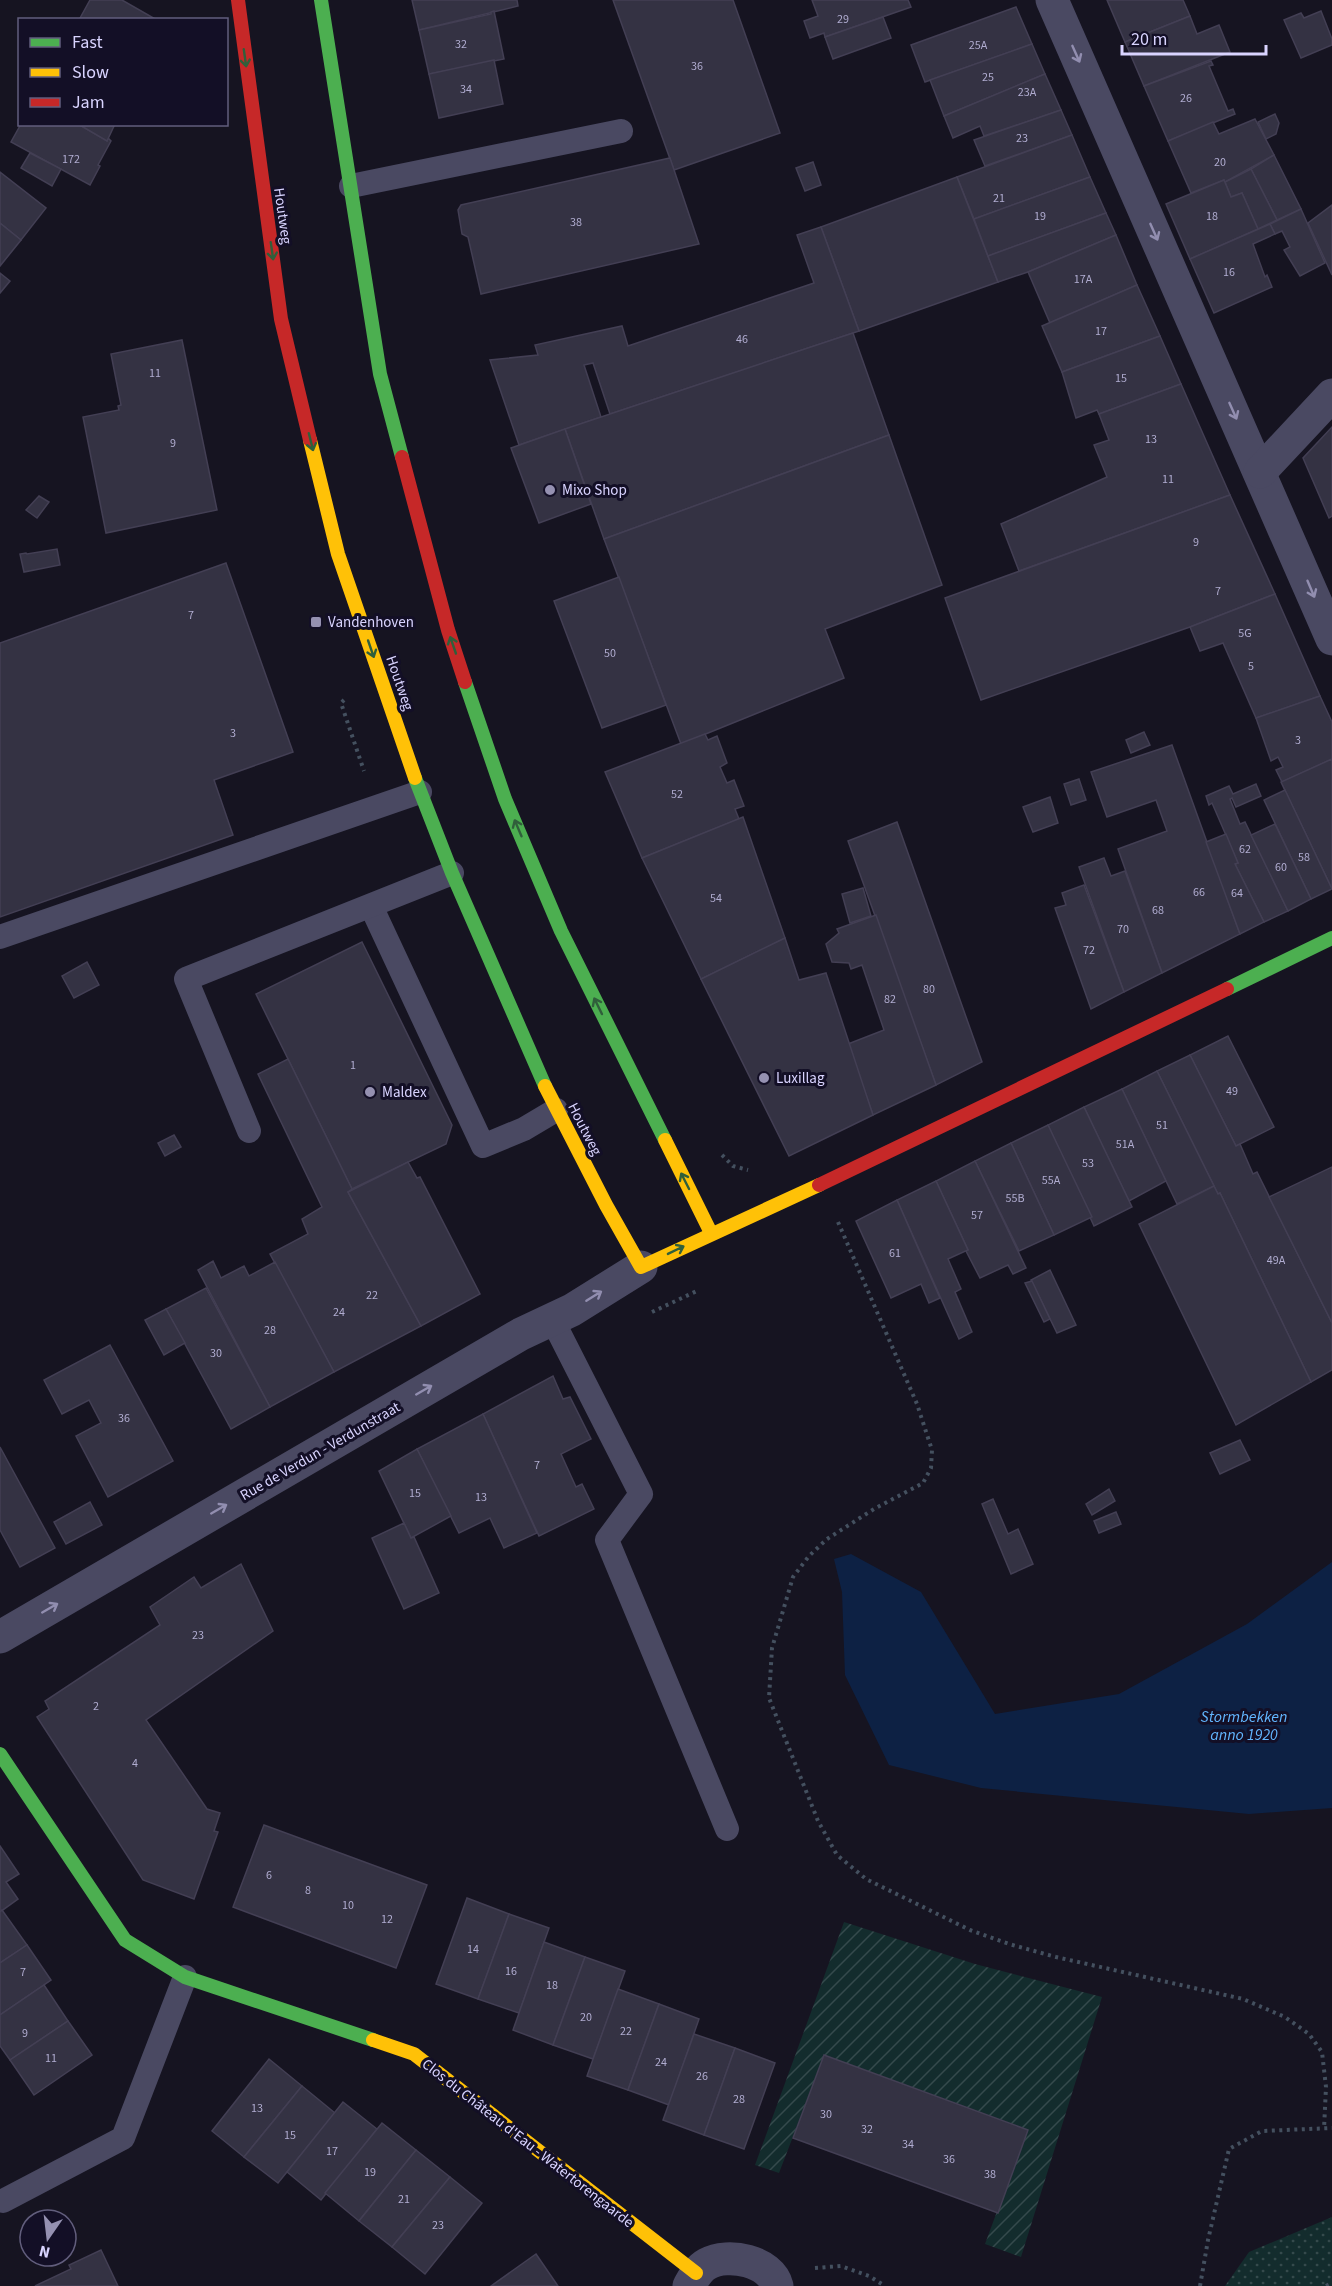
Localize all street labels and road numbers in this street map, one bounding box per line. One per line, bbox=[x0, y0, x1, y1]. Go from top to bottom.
street label: Houtweg bbox=[268, 187, 297, 246]
street label: Houtweg bbox=[380, 653, 419, 714]
street label: Houtweg bbox=[562, 1099, 607, 1160]
street label: Rue de Verdun - Verdunstraat bbox=[236, 1397, 404, 1506]
street label: Clos du Château d'Eau - Watertorengaarde bbox=[417, 2054, 638, 2233]

